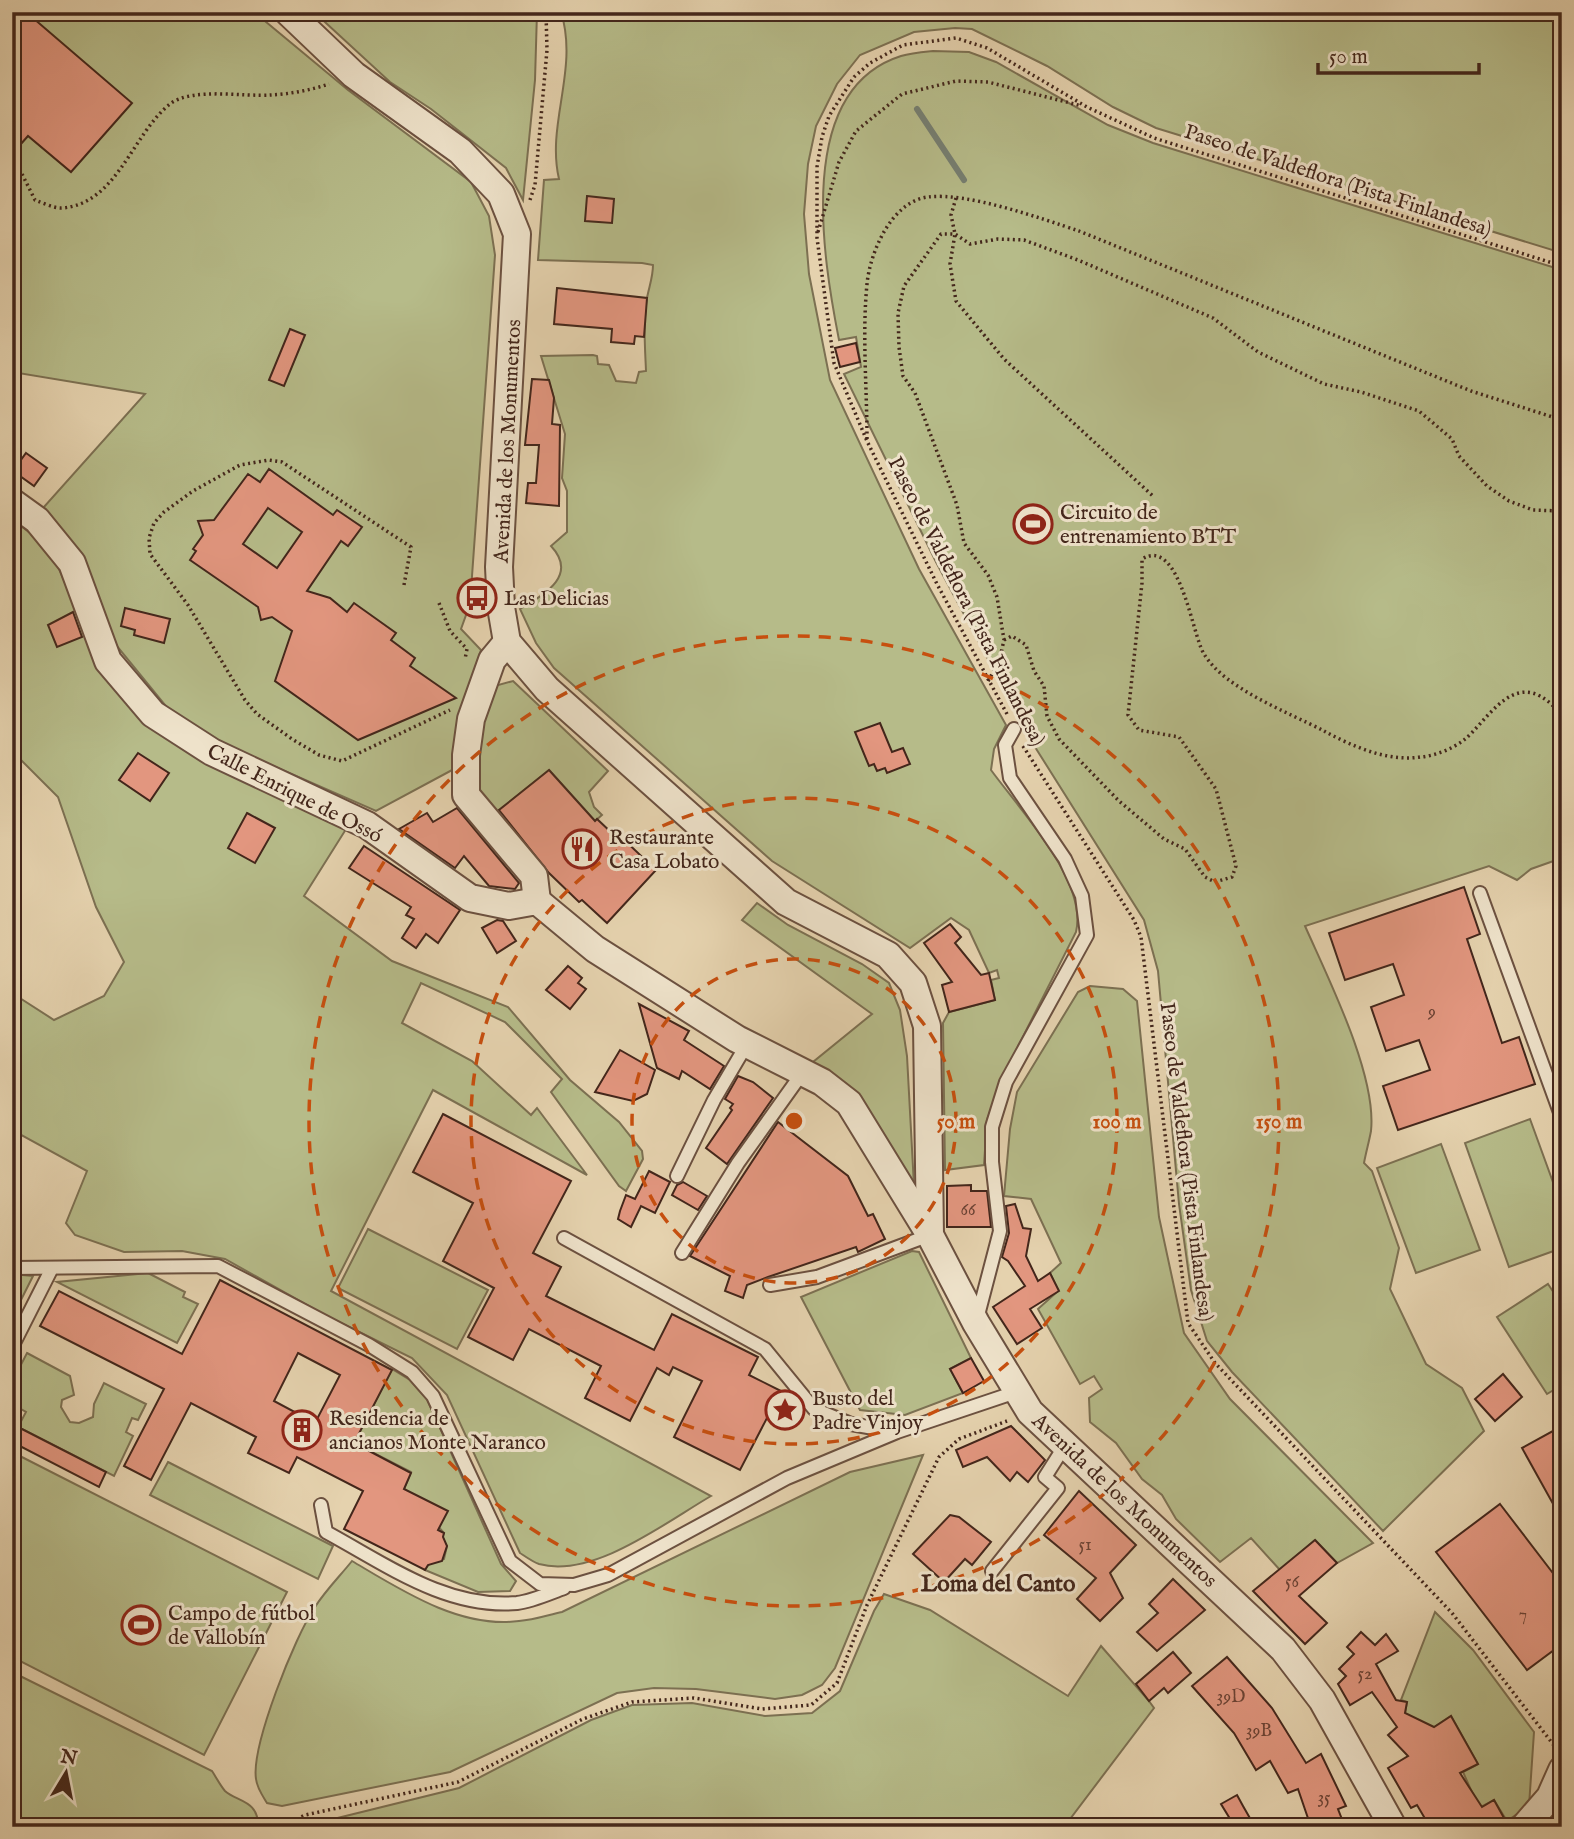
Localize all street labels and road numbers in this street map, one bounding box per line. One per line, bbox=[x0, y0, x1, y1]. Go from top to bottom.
street label: Paseo de Valdeflora (Pista Finlandesa) bbox=[1180, 119, 1495, 244]
street label: Avenida de los Monumentos bbox=[489, 319, 528, 565]
street label: Paseo de Valdeflora (Pista Finlandesa) bbox=[881, 452, 1051, 751]
street label: Calle Enrique de Ossó bbox=[202, 738, 386, 850]
street label: Paseo de Valdeflora (Pista Finlandesa) bbox=[1153, 1001, 1219, 1323]
street label: Avenida de los Monumentos bbox=[1025, 1407, 1222, 1594]

